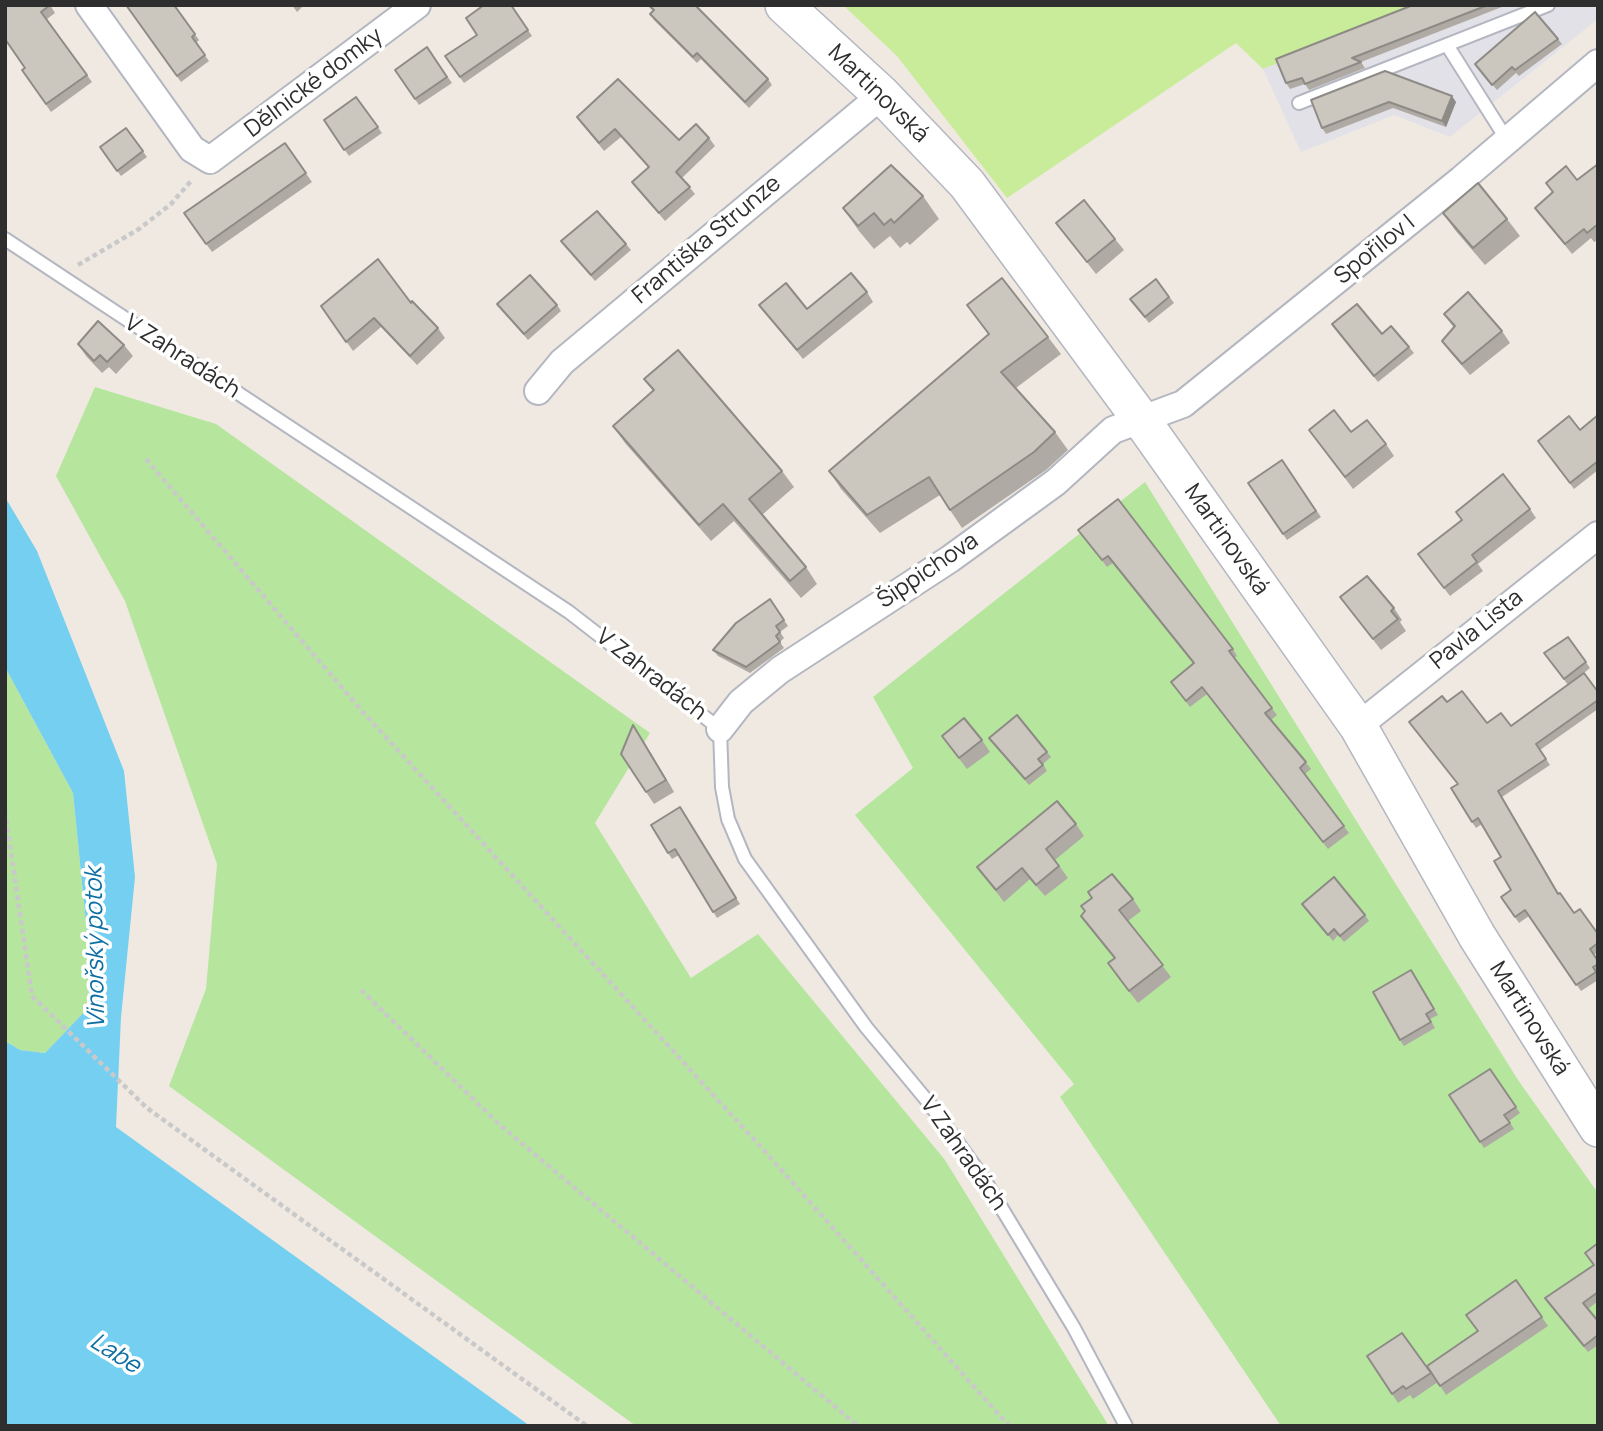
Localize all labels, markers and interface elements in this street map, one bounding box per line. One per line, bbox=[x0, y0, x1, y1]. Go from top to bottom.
street label: Dělnické domky bbox=[240, 22, 388, 144]
street label: Martinovská bbox=[822, 39, 934, 149]
street label: Františka Strunze bbox=[627, 170, 787, 310]
street label: Spořilov I bbox=[1329, 209, 1421, 291]
street label: V Zahradách bbox=[119, 309, 245, 405]
street label: Martinovská bbox=[1178, 479, 1274, 601]
street label: Šippichova bbox=[872, 527, 984, 615]
street label: Pavla Lista bbox=[1425, 584, 1529, 676]
street label: V Zahradách bbox=[590, 623, 712, 727]
water label: Vinořský potok bbox=[80, 867, 112, 1029]
street label: Martinovská bbox=[1483, 957, 1575, 1081]
street label: V Zahradách bbox=[914, 1092, 1012, 1216]
water label: Labe bbox=[85, 1328, 145, 1380]

